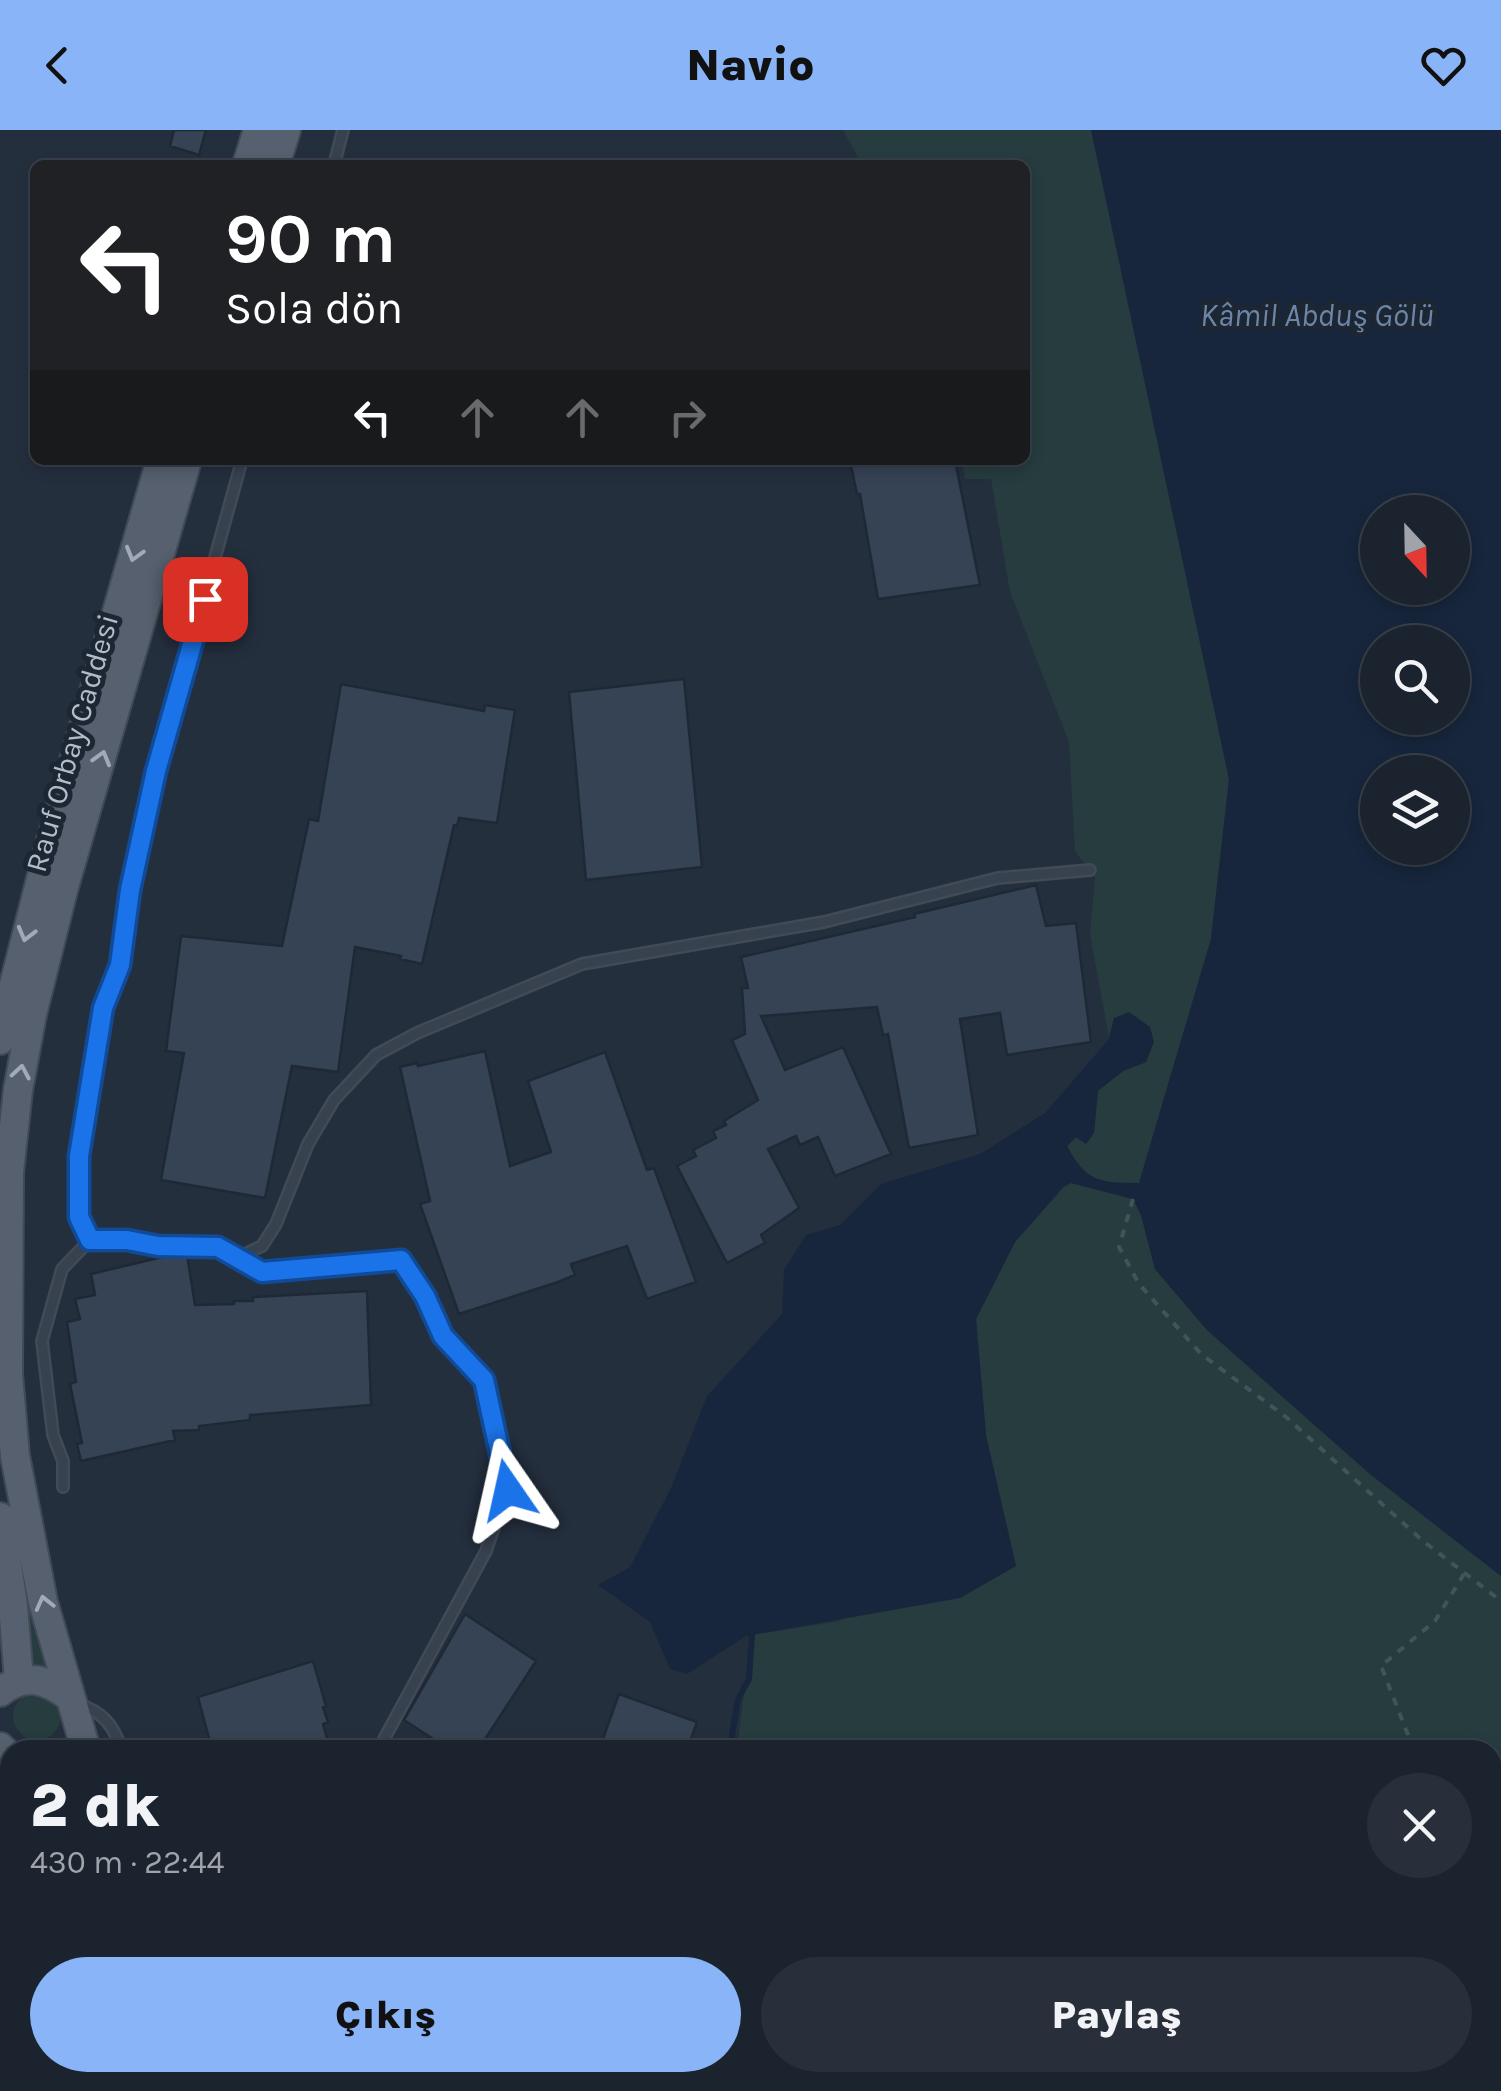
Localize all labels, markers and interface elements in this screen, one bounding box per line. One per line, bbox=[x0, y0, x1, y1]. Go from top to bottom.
icon: back bbox=[30, 38, 85, 93]
icon: heart bbox=[1416, 38, 1471, 93]
text: Navio bbox=[686, 39, 815, 91]
text: 90 m bbox=[225, 198, 396, 280]
icon: left bbox=[60, 200, 190, 330]
text: Sola dön bbox=[225, 282, 403, 334]
water label: Kâmil Abduş Gölü bbox=[1200, 297, 1434, 334]
icon: left bbox=[345, 390, 400, 445]
icon: ahead bbox=[450, 390, 505, 445]
icon: ahead bbox=[555, 390, 610, 445]
icon: right bbox=[660, 390, 715, 445]
north arrow bbox=[1360, 495, 1470, 605]
map controls bbox=[1360, 495, 1470, 865]
one-way arrow bbox=[125, 545, 146, 562]
pin bbox=[163, 557, 248, 642]
icon: arrive bbox=[178, 572, 233, 627]
street label: Rauf Orbay Caddesi bbox=[18, 610, 126, 876]
button: search bbox=[1360, 625, 1470, 735]
one-way arrow bbox=[90, 749, 111, 767]
button: layers bbox=[1360, 755, 1470, 865]
one-way arrow bbox=[17, 925, 38, 942]
one-way arrow bbox=[10, 1064, 31, 1080]
position arrow bbox=[456, 1438, 560, 1542]
one-way arrow bbox=[35, 1595, 56, 1612]
text: 2 dk bbox=[30, 1771, 160, 1841]
button: close bbox=[1367, 1773, 1472, 1878]
text: 430 m · 22:44 bbox=[30, 1844, 224, 1881]
button: Çıkış bbox=[30, 1957, 741, 2072]
button: Paylaş bbox=[761, 1957, 1472, 2072]

